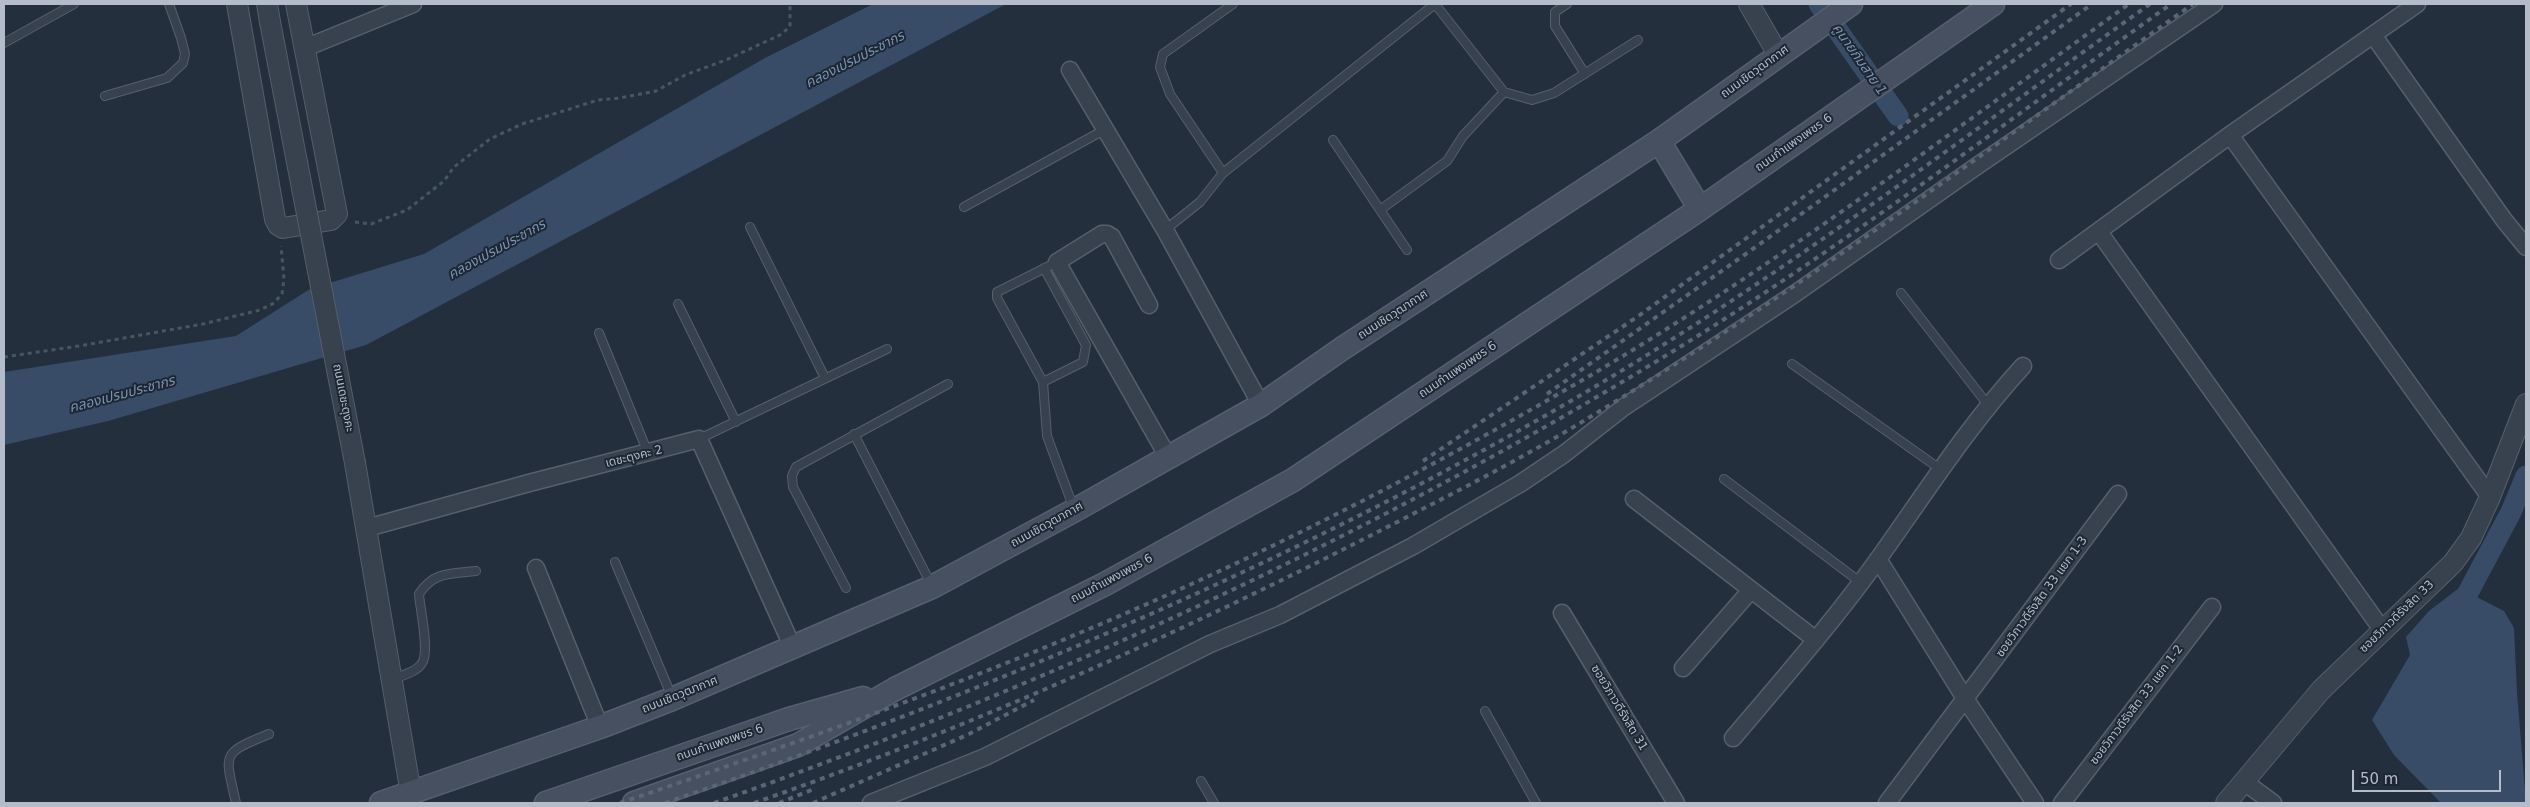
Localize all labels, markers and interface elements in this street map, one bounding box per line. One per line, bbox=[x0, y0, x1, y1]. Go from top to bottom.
water label: คูนายกิมสาย 1 bbox=[1828, 21, 1890, 99]
water label: คลองเปรมประชากร bbox=[803, 28, 907, 92]
street label: ถนนเชิดวุฒากาศ bbox=[1718, 43, 1792, 101]
street label: ถนนกำแพงเพชร 6 bbox=[1753, 111, 1835, 175]
water label: คลองเปรมประชากร bbox=[445, 216, 549, 284]
street label: ถนนเชิดวุฒากาศ bbox=[1355, 287, 1431, 343]
street label: ถนนกำแพงเพชร 6 bbox=[1416, 339, 1500, 401]
street label: ถนนเดชะตุงคะ bbox=[329, 363, 357, 433]
water label: คลองเปรมประชากร bbox=[67, 373, 177, 417]
street label: เดชะตุงคะ 2 bbox=[604, 443, 664, 471]
street label: ถนนเชิดวุฒากาศ bbox=[1008, 499, 1086, 551]
street label: ซอยวิภาวดีรังสิต 33 แยก 1-3 bbox=[1993, 534, 2091, 660]
street label: ถนนกำแพงเพชร 6 bbox=[1068, 551, 1156, 607]
street label: ซอยวิภาวดีรังสิต 33 bbox=[2357, 578, 2437, 656]
street label: ซอยวิภาวดีรังสิต 33 แยก 1-2 bbox=[2087, 642, 2187, 768]
street label: ซอยวิภาวดีรังสิต 31 bbox=[1588, 662, 1650, 754]
street label: ถนนเชิดวุฒากาศ bbox=[640, 673, 720, 717]
street label: ถนนกำแพงเพชร 6 bbox=[675, 721, 765, 765]
scale bar bbox=[2355, 760, 2504, 792]
text: 50 m bbox=[2360, 770, 2398, 788]

